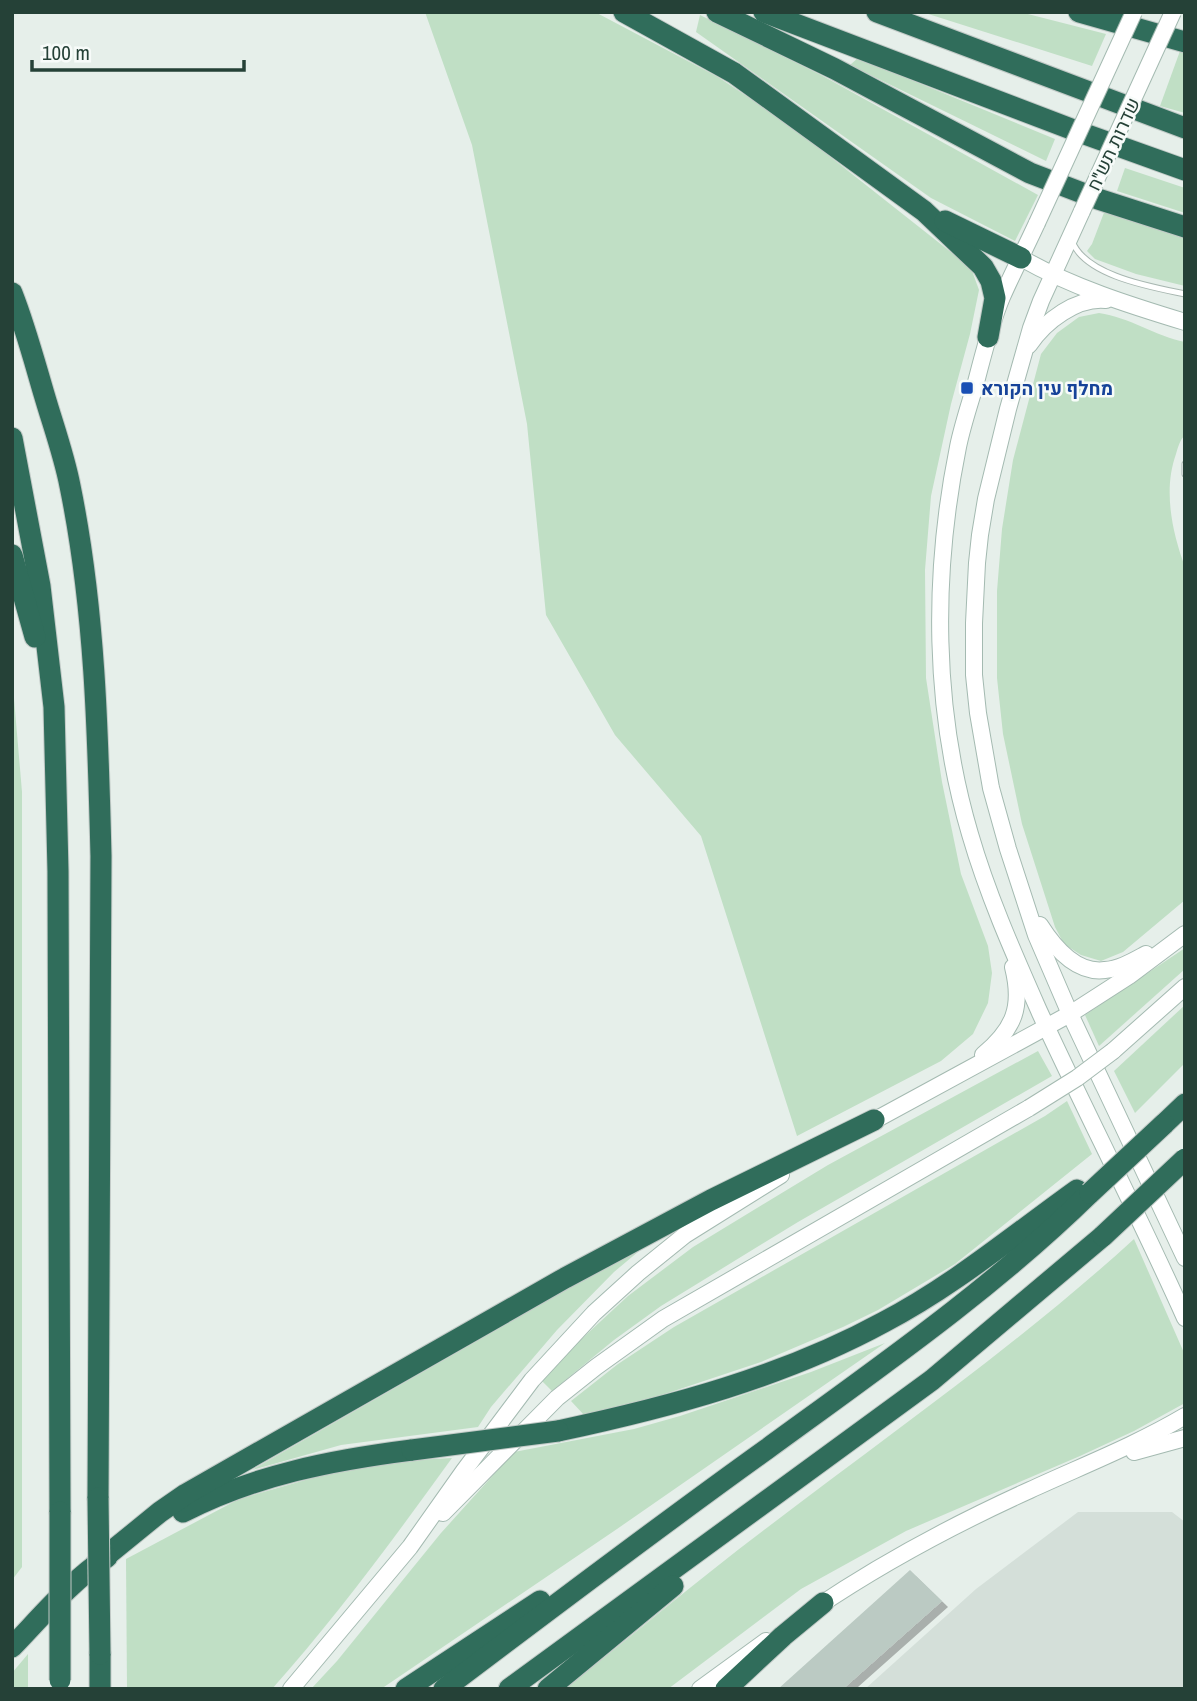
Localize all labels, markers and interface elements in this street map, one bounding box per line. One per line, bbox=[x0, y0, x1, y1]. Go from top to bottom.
scale bar bbox=[32, 28, 243, 72]
text: 100 m bbox=[42, 38, 90, 67]
street label: שדרות תש"ח bbox=[1080, 93, 1146, 195]
place label: מחלף עין הקורא bbox=[981, 375, 1113, 401]
marker: מחלף עין הקורא bbox=[959, 380, 975, 396]

